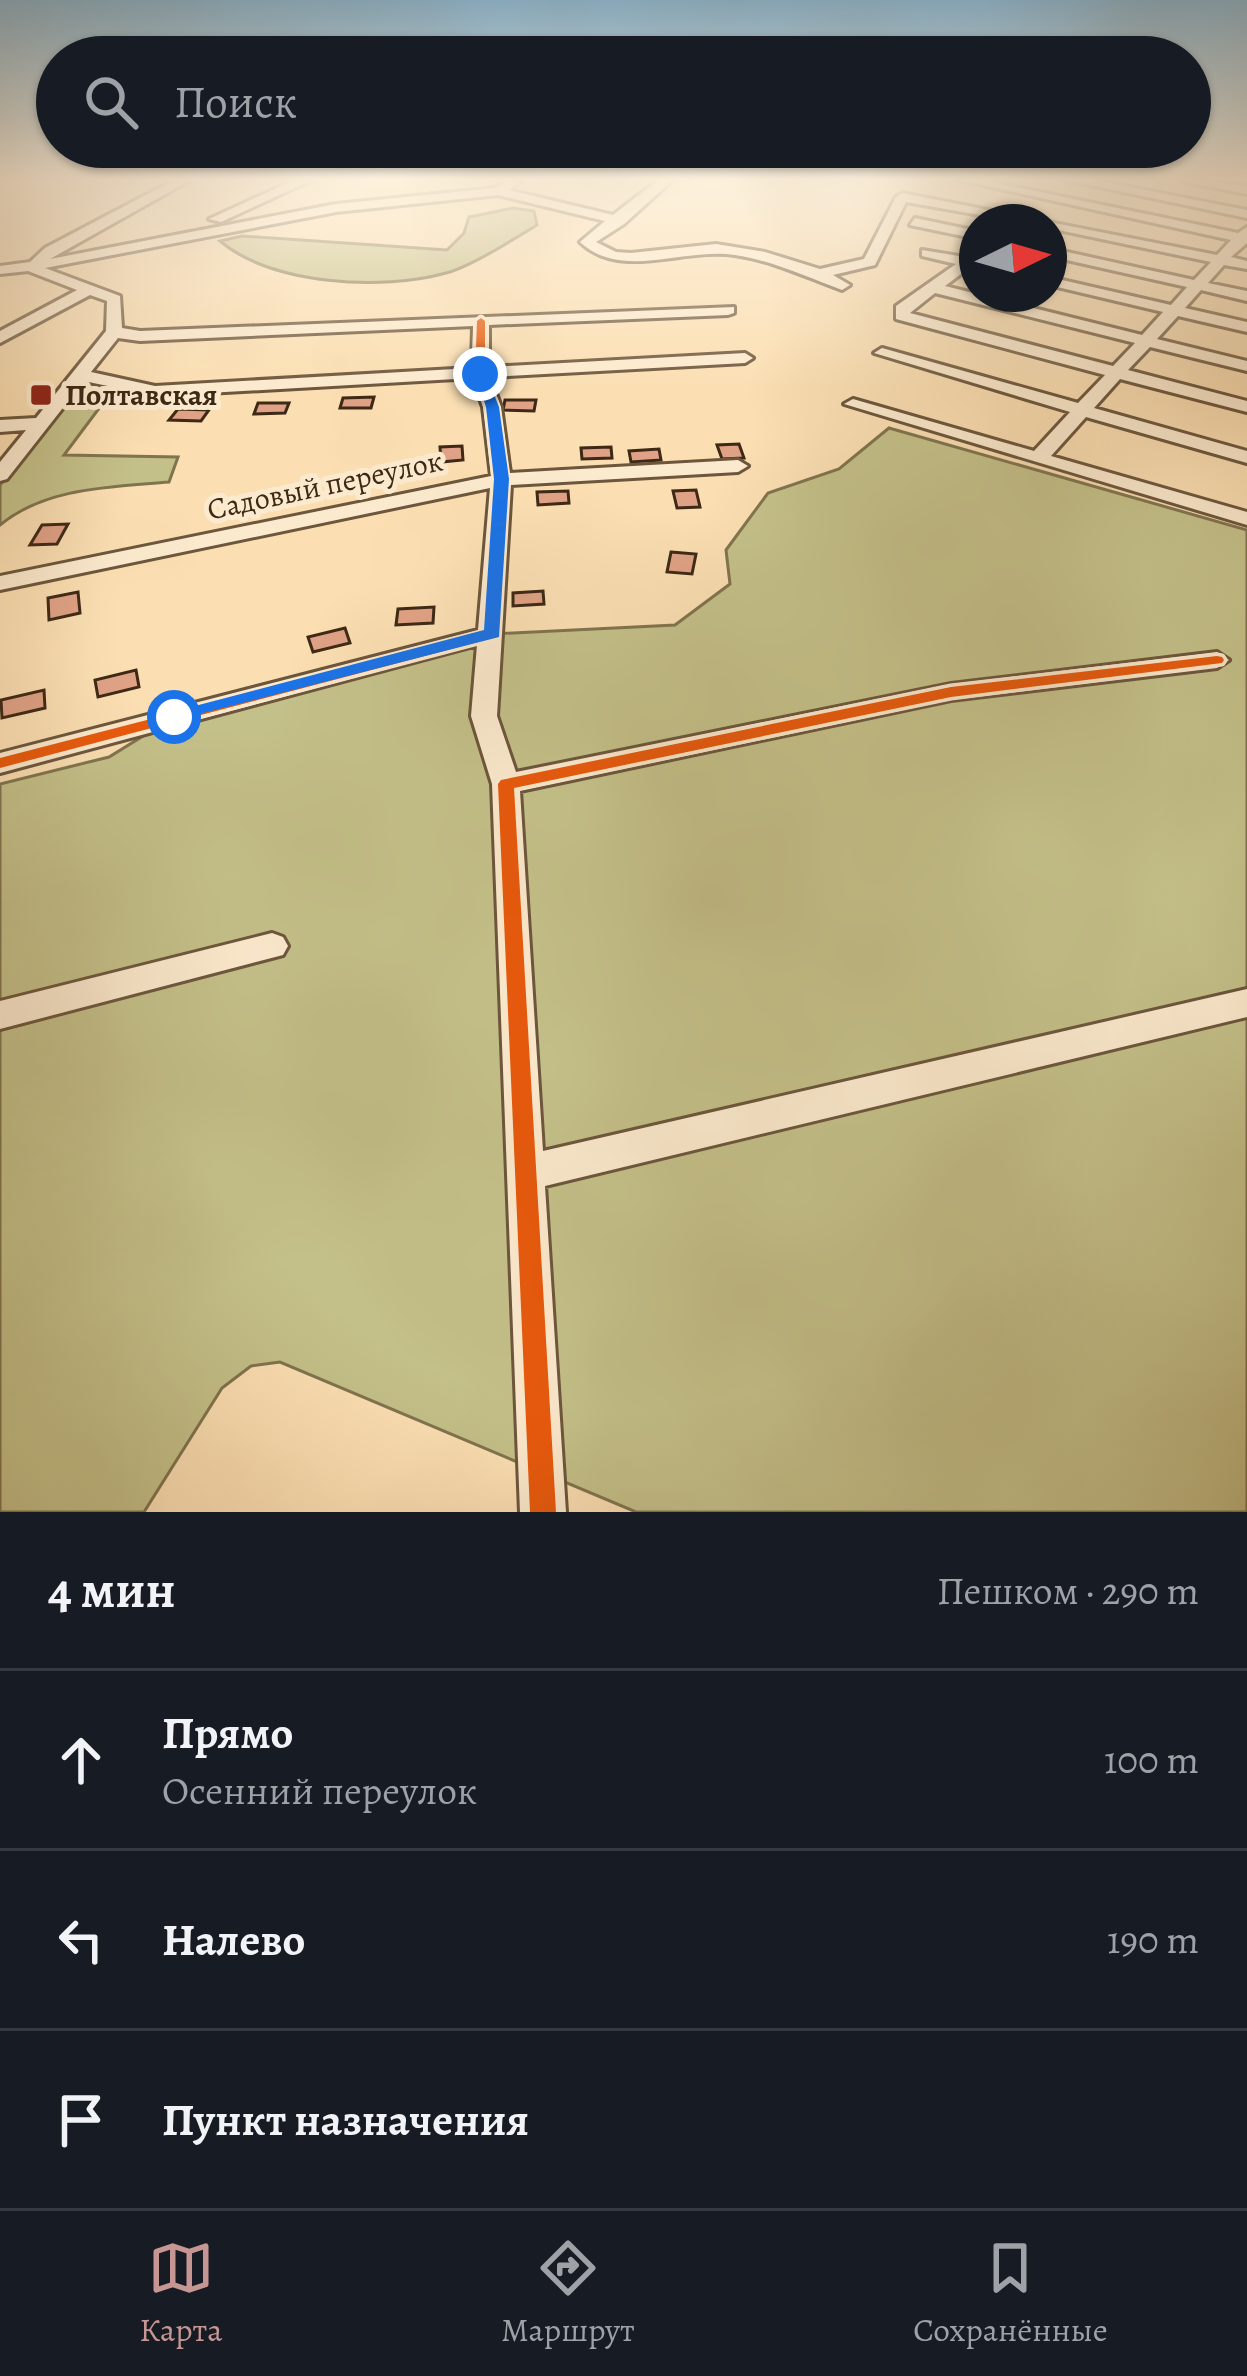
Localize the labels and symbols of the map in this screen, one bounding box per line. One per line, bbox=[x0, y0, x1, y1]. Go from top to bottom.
north arrow bbox=[959, 204, 1067, 312]
route end bbox=[453, 347, 507, 401]
place label: Полтавская bbox=[65, 375, 217, 415]
marker: Полтавская bbox=[28, 382, 54, 408]
street label: Садовый переулок bbox=[204, 441, 446, 529]
route start bbox=[147, 690, 201, 744]

